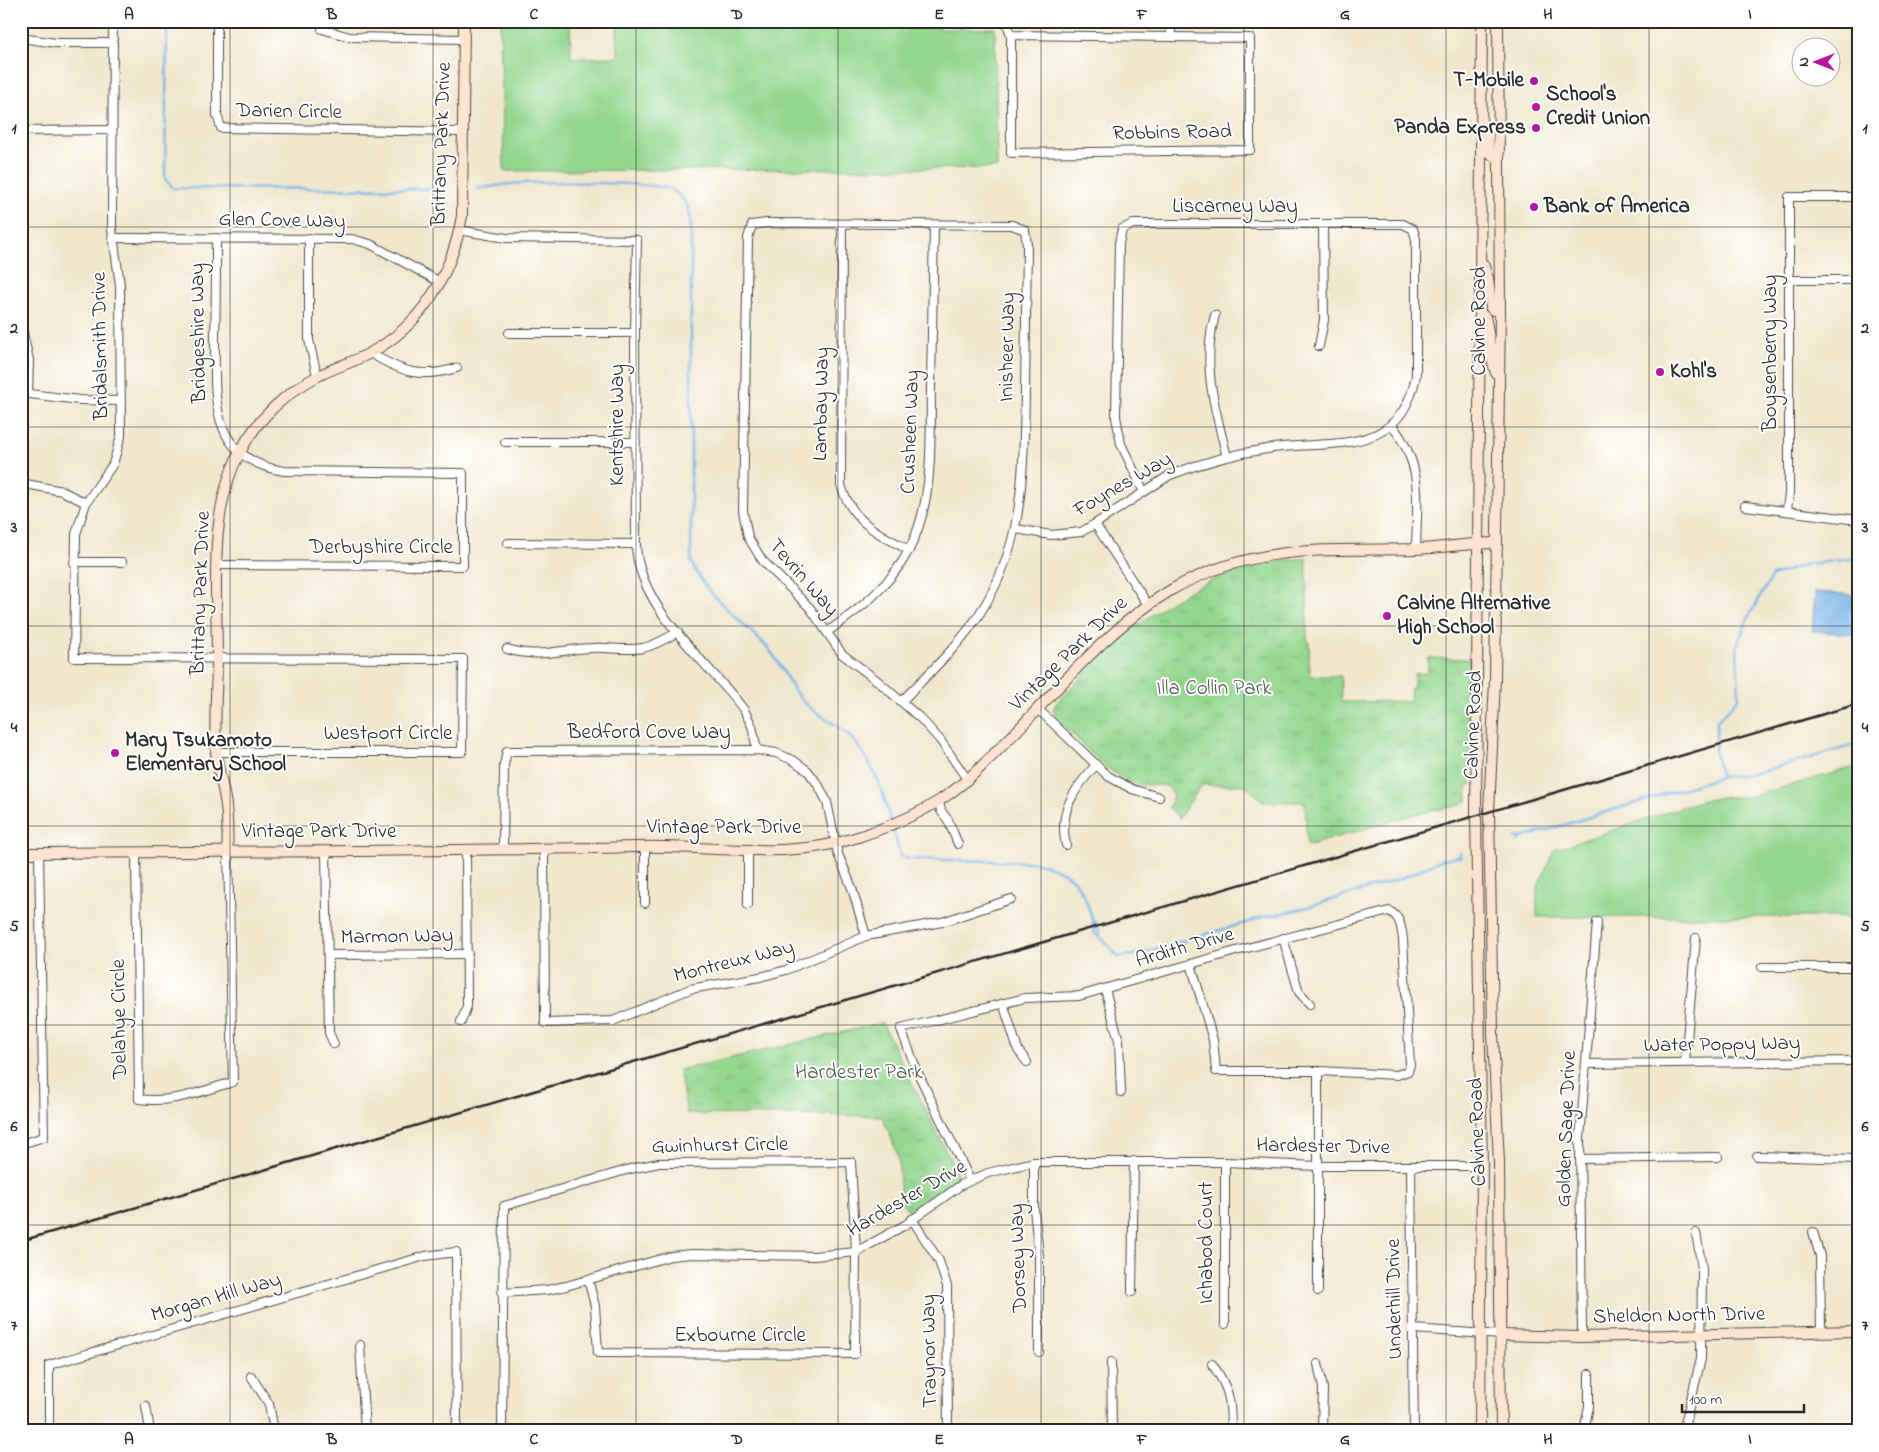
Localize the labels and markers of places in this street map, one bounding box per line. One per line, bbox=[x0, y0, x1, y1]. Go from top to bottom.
place label: T-Mobile bbox=[1453, 66, 1525, 96]
marker: T-Mobile bbox=[1528, 75, 1540, 87]
place label: School's Credit Union bbox=[1546, 80, 1650, 134]
marker: School's Credit Union bbox=[1530, 101, 1542, 113]
place label: Panda Express bbox=[1394, 113, 1526, 143]
marker: Panda Express bbox=[1530, 122, 1542, 134]
place label: Bank of America bbox=[1543, 192, 1690, 222]
marker: Bank of America bbox=[1528, 201, 1540, 213]
place label: Kohl's bbox=[1670, 357, 1717, 387]
marker: Kohl's bbox=[1654, 366, 1666, 378]
place label: Calvine Alternative High School bbox=[1397, 589, 1551, 645]
marker: Calvine Alternative High School bbox=[1381, 610, 1393, 622]
place label: Mary Tsukamoto Elementary School bbox=[125, 726, 287, 782]
marker: Mary Tsukamoto Elementary School bbox=[109, 747, 121, 759]

